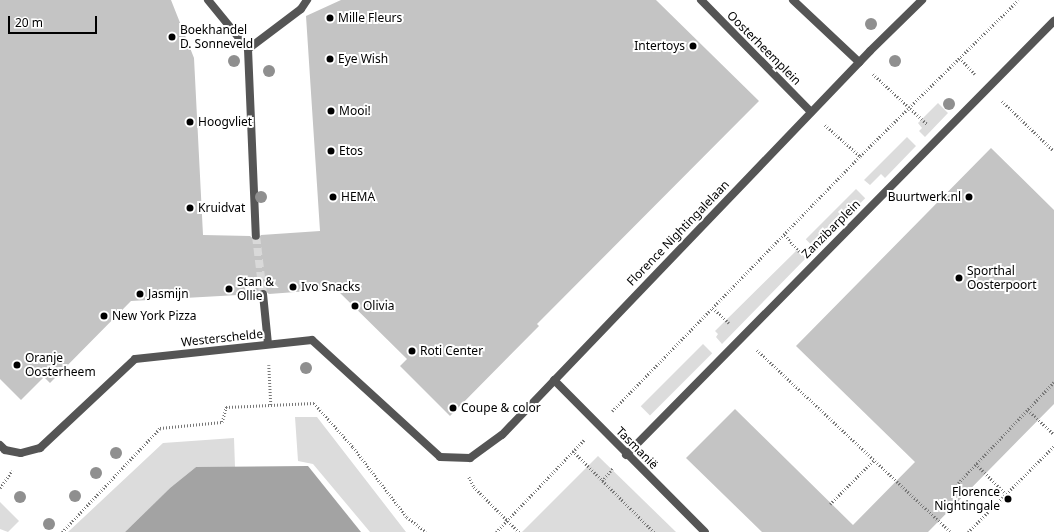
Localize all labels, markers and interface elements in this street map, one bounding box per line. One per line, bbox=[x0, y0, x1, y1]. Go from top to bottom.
scale bar bbox=[10, 8, 99, 34]
street label: Oosterheemplein bbox=[724, 8, 804, 88]
place label: Mille Fleurs bbox=[338, 11, 402, 25]
marker: Mille Fleurs bbox=[325, 13, 335, 23]
text: 20 m bbox=[15, 14, 43, 31]
place label: Boekhandel D. Sonneveld bbox=[180, 23, 253, 51]
marker: Boekhandel D. Sonneveld bbox=[167, 32, 177, 42]
place label: Intertoys bbox=[634, 39, 685, 53]
marker: Intertoys bbox=[688, 41, 698, 51]
place label: Eye Wish bbox=[338, 52, 388, 66]
marker: Eye Wish bbox=[325, 54, 335, 64]
place label: Mooi! bbox=[339, 104, 371, 118]
marker: Mooi! bbox=[326, 106, 336, 116]
place label: Hoogvliet bbox=[198, 115, 252, 129]
marker: Hoogvliet bbox=[185, 117, 195, 127]
place label: Etos bbox=[339, 144, 363, 158]
marker: Etos bbox=[326, 146, 336, 156]
street label: Florence Nightingalelaan bbox=[624, 177, 732, 289]
place label: HEMA bbox=[341, 190, 375, 204]
place label: Buurtwerk.nl bbox=[888, 190, 961, 204]
marker: HEMA bbox=[328, 192, 338, 202]
marker: Buurtwerk.nl bbox=[964, 192, 974, 202]
street label: Zanzibarplein bbox=[799, 197, 863, 261]
place label: Kruidvat bbox=[198, 201, 245, 215]
marker: Kruidvat bbox=[185, 203, 195, 213]
place label: Sporthal Oosterpoort bbox=[967, 264, 1037, 292]
marker: Sporthal Oosterpoort bbox=[954, 273, 964, 283]
place label: Stan & Ollie bbox=[237, 275, 274, 303]
place label: Ivo Snacks bbox=[301, 280, 360, 294]
marker: Ivo Snacks bbox=[288, 282, 298, 292]
marker: Stan & Ollie bbox=[224, 284, 234, 294]
place label: Jasmijn bbox=[148, 287, 189, 301]
marker: Jasmijn bbox=[135, 289, 145, 299]
place label: Olivia bbox=[363, 299, 394, 313]
marker: Olivia bbox=[350, 301, 360, 311]
place label: New York Pizza bbox=[112, 309, 197, 323]
marker: New York Pizza bbox=[99, 311, 109, 321]
street label: Westerschelde bbox=[180, 327, 264, 349]
place label: Roti Center bbox=[420, 344, 483, 358]
marker: Roti Center bbox=[407, 346, 417, 356]
place label: Oranje Oosterheem bbox=[25, 351, 96, 379]
marker: Oranje Oosterheem bbox=[12, 360, 22, 370]
place label: Coupe & color bbox=[461, 401, 541, 415]
marker: Coupe & color bbox=[448, 403, 458, 413]
street label: Tasmanië bbox=[613, 424, 661, 472]
place label: Florence Nightingale bbox=[934, 485, 1000, 513]
marker: Florence Nightingale bbox=[1003, 494, 1013, 504]

